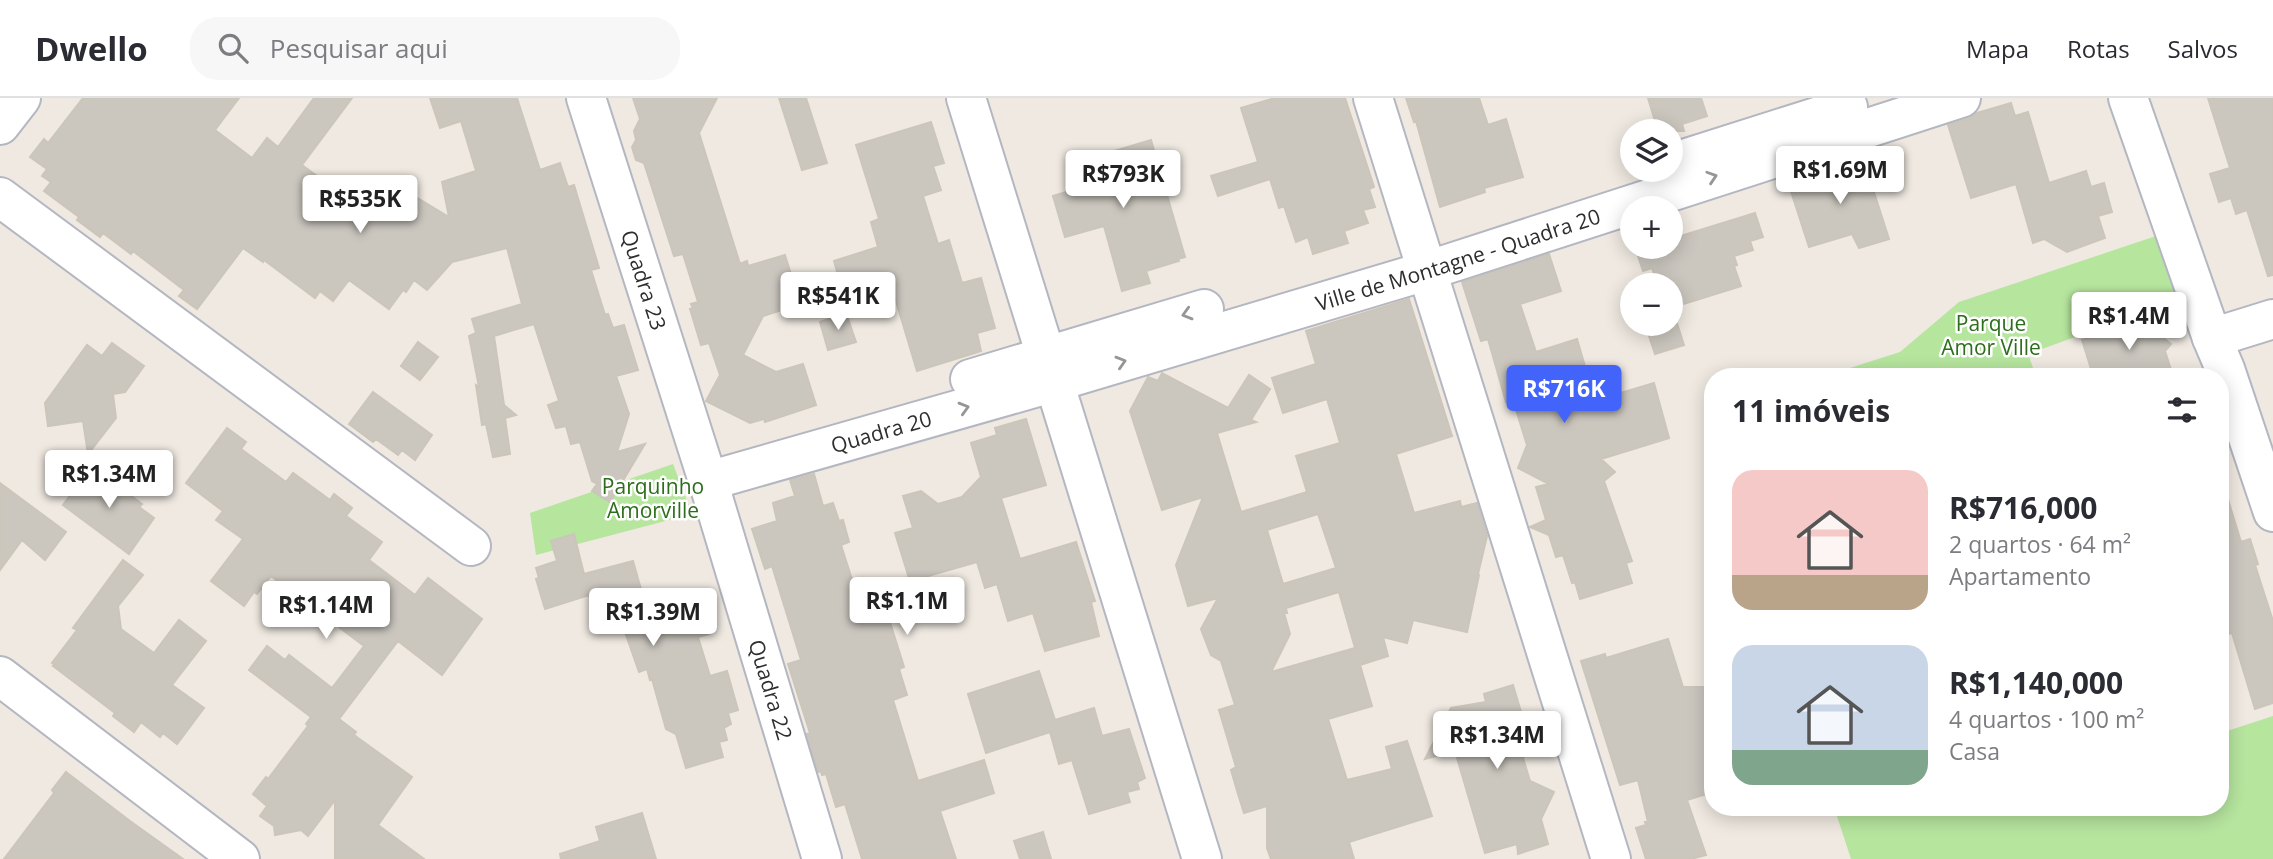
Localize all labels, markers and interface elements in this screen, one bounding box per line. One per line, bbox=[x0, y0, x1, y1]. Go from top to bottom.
search box bbox=[190, 17, 680, 80]
text: Dwello bbox=[35, 26, 148, 71]
icon: search bbox=[214, 29, 252, 67]
text: Pesquisar aqui bbox=[270, 30, 448, 66]
text: Mapa bbox=[1966, 32, 2029, 65]
text: Rotas bbox=[2067, 32, 2130, 65]
text: Salvos bbox=[2168, 32, 2238, 65]
map controls bbox=[1620, 119, 1683, 336]
button: layers bbox=[1620, 119, 1683, 182]
pin: R$1.69M bbox=[1775, 146, 1905, 206]
pin: R$793K bbox=[1066, 150, 1180, 210]
text: R$1.69M bbox=[1792, 153, 1888, 185]
text: R$793K bbox=[1081, 157, 1165, 189]
one-way arrow bbox=[1706, 171, 1718, 186]
pin: R$535K bbox=[303, 176, 417, 235]
text: R$535K bbox=[318, 182, 402, 214]
button: + bbox=[1620, 196, 1683, 259]
street label: Ville de Montagne - Quadra 20 bbox=[1312, 202, 1604, 317]
street label: Quadra 23 bbox=[615, 226, 673, 334]
pin: R$541K bbox=[781, 272, 895, 332]
button: − bbox=[1620, 273, 1683, 336]
text: R$541K bbox=[796, 279, 880, 311]
pin: R$1.4M bbox=[2072, 292, 2186, 352]
text: R$1.4M bbox=[2088, 299, 2170, 331]
one-way arrow bbox=[1182, 306, 1194, 321]
park label: Parque Amor Ville bbox=[1941, 309, 2041, 361]
one-way arrow bbox=[1114, 355, 1126, 370]
pin: R$716K bbox=[1507, 366, 1621, 425]
text: R$716K bbox=[1522, 372, 1606, 404]
text: 11 imóveis bbox=[1732, 390, 1890, 431]
icon: filters bbox=[2163, 391, 2201, 429]
one-way arrow bbox=[958, 401, 970, 416]
street label: Quadra 20 bbox=[827, 404, 935, 459]
pin: R$1.34M bbox=[44, 450, 174, 510]
text: R$1.34M bbox=[61, 457, 157, 489]
park label: Parquinho Amorville bbox=[602, 472, 704, 524]
text: R$716,000 bbox=[1949, 487, 2097, 528]
icon: home bbox=[1788, 498, 1872, 582]
text: 2 quartos · 64 m² bbox=[1949, 528, 2131, 560]
text: Apartamento bbox=[1949, 560, 2091, 592]
pin: R$1.1M bbox=[850, 578, 964, 637]
pin: R$1.14M bbox=[261, 582, 391, 641]
text: R$1.1M bbox=[866, 584, 948, 616]
text: R$1.14M bbox=[278, 588, 374, 620]
pin: R$1.39M bbox=[588, 588, 718, 648]
text: R$1.39M bbox=[605, 595, 701, 627]
street label: Quadra 22 bbox=[743, 636, 799, 743]
text: R$1,140,000 bbox=[1949, 662, 2123, 703]
icon: home bbox=[1788, 673, 1872, 757]
text: 4 quartos · 100 m² bbox=[1949, 703, 2144, 735]
pin: R$1.34M bbox=[1432, 712, 1562, 771]
text: R$1.34M bbox=[1449, 718, 1545, 750]
text: Casa bbox=[1949, 735, 2000, 767]

